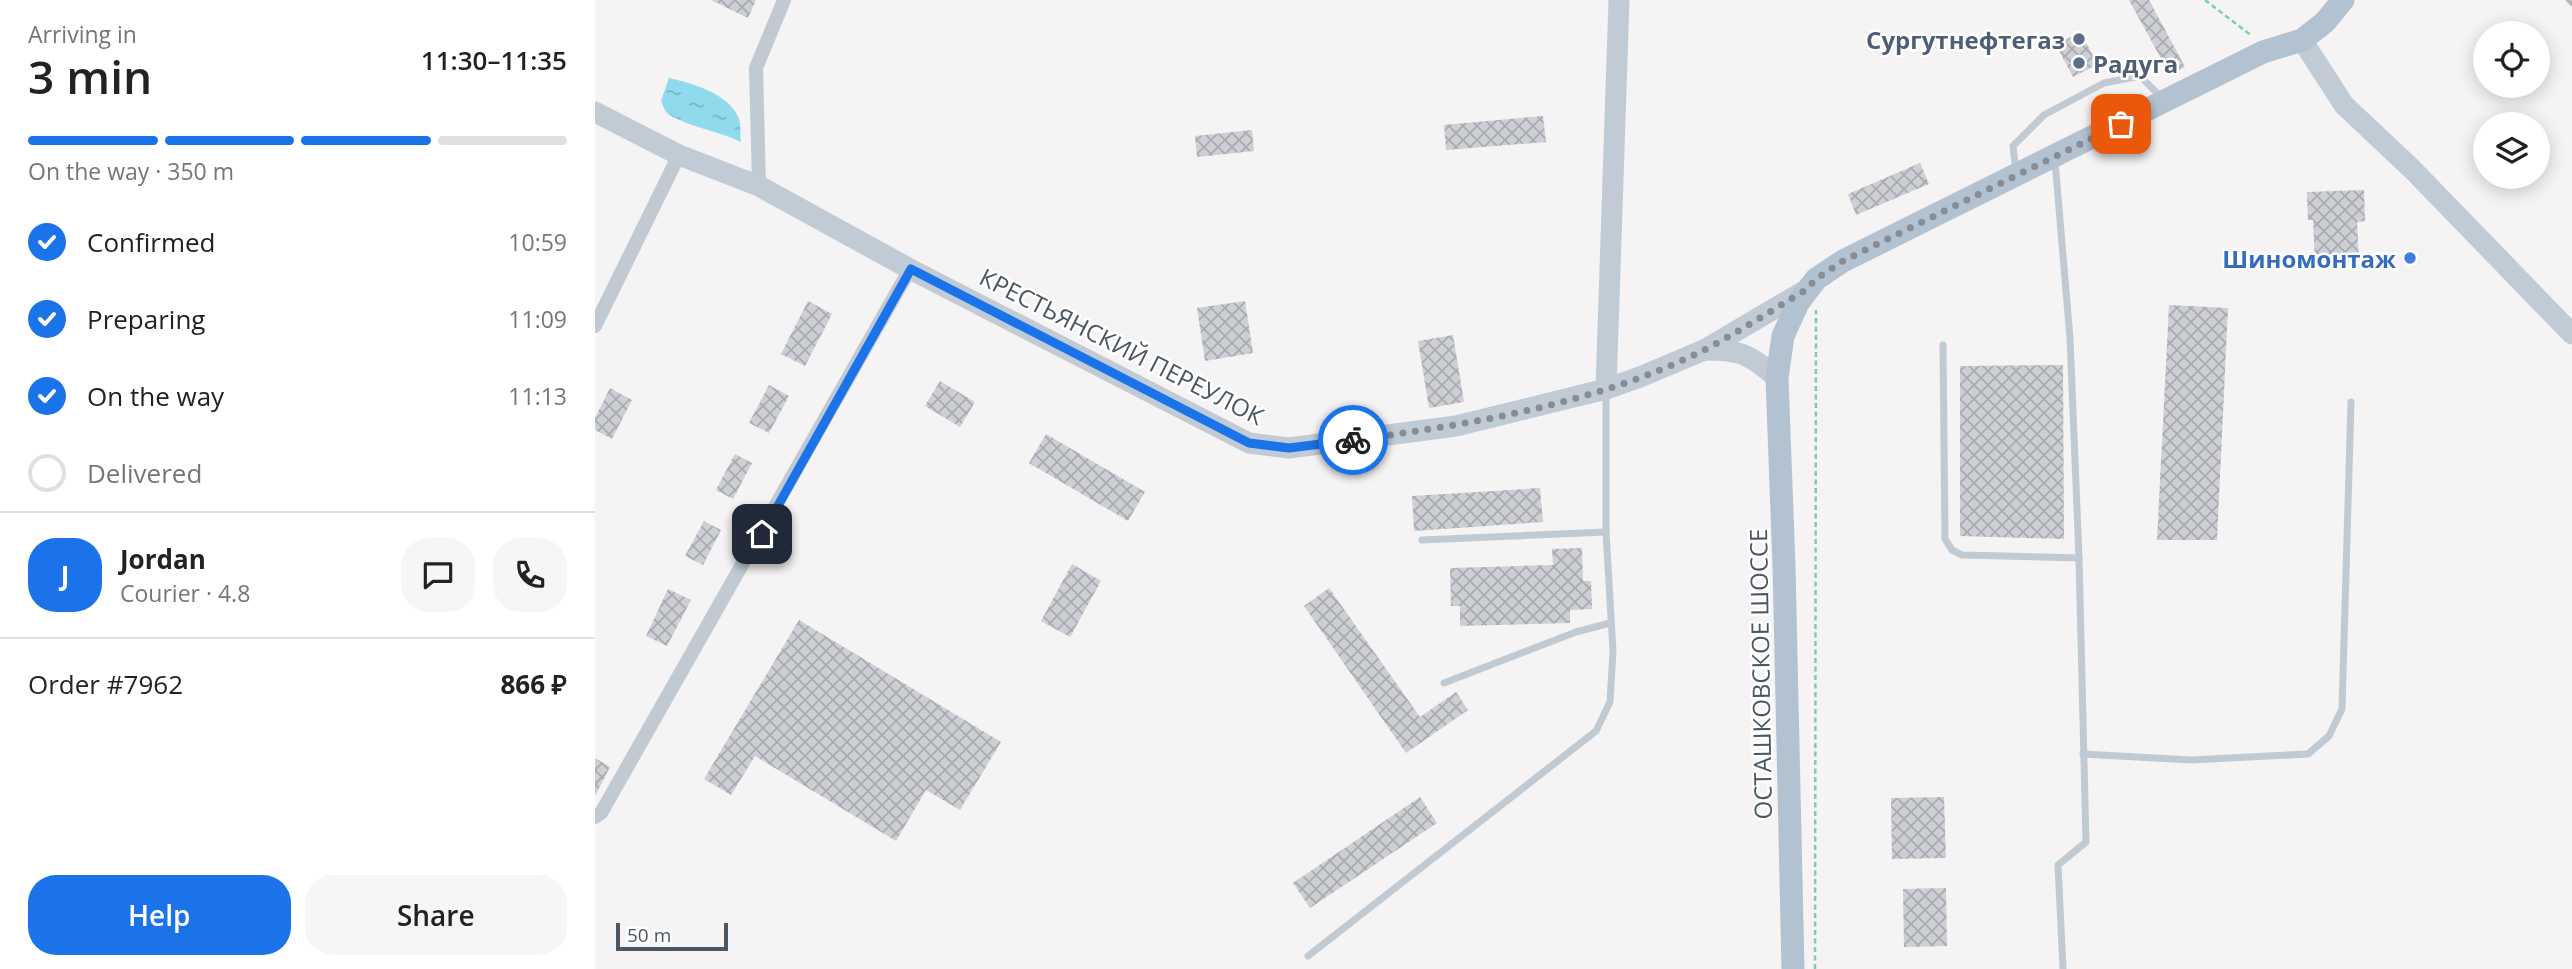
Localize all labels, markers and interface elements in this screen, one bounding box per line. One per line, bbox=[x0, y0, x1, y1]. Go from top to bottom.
text: Arriving in bbox=[28, 18, 137, 50]
map controls bbox=[2473, 21, 2550, 189]
button: locate bbox=[2473, 21, 2550, 98]
place label: Сургутнефтегаз bbox=[1866, 23, 2065, 56]
marker: Сургутнефтегаз bbox=[2071, 31, 2087, 47]
text: 11:30–11:35 bbox=[421, 42, 567, 78]
text: 3 min bbox=[28, 45, 152, 107]
place label: Радуга bbox=[2093, 47, 2178, 80]
marker: Радуга bbox=[2071, 55, 2087, 71]
pin bbox=[2091, 94, 2151, 154]
icon: bag bbox=[2102, 105, 2140, 143]
button: layers bbox=[2473, 112, 2550, 189]
text: On the way · 350 m bbox=[28, 155, 234, 187]
icon: check bbox=[28, 223, 66, 261]
text: Confirmed bbox=[87, 224, 215, 260]
text: 10:59 bbox=[508, 226, 567, 258]
place label: Шиномонтаж bbox=[2222, 242, 2396, 275]
marker: Шиномонтаж bbox=[2402, 250, 2418, 266]
street label: КРЕСТЬЯНСКИЙ ПЕРЕУЛОК bbox=[974, 260, 1270, 432]
icon: check bbox=[28, 300, 66, 338]
text: Preparing bbox=[87, 301, 205, 337]
text: 11:09 bbox=[508, 303, 567, 335]
icon: check bbox=[28, 377, 66, 415]
text: On the way bbox=[87, 378, 224, 414]
text: 11:13 bbox=[508, 380, 567, 412]
courier bbox=[1318, 405, 1388, 475]
icon: bike bbox=[1334, 421, 1372, 459]
text: Delivered bbox=[87, 455, 202, 491]
pin bbox=[732, 504, 792, 564]
icon: home bbox=[743, 515, 781, 553]
street label: ОСТАШКОВСКОЕ ШОССЕ bbox=[1741, 528, 1779, 820]
button: chat bbox=[401, 538, 475, 612]
button: phone bbox=[493, 538, 567, 612]
text: Jordan bbox=[120, 541, 206, 577]
text: J bbox=[61, 557, 69, 593]
text: Courier · 4.8 bbox=[120, 577, 250, 609]
text: Order #7962 bbox=[28, 666, 183, 702]
text: 866 ₽ bbox=[501, 666, 567, 702]
button: Help bbox=[28, 875, 291, 955]
button: Share bbox=[305, 875, 567, 955]
scale bar bbox=[616, 920, 728, 952]
text: 50 m bbox=[627, 922, 671, 948]

